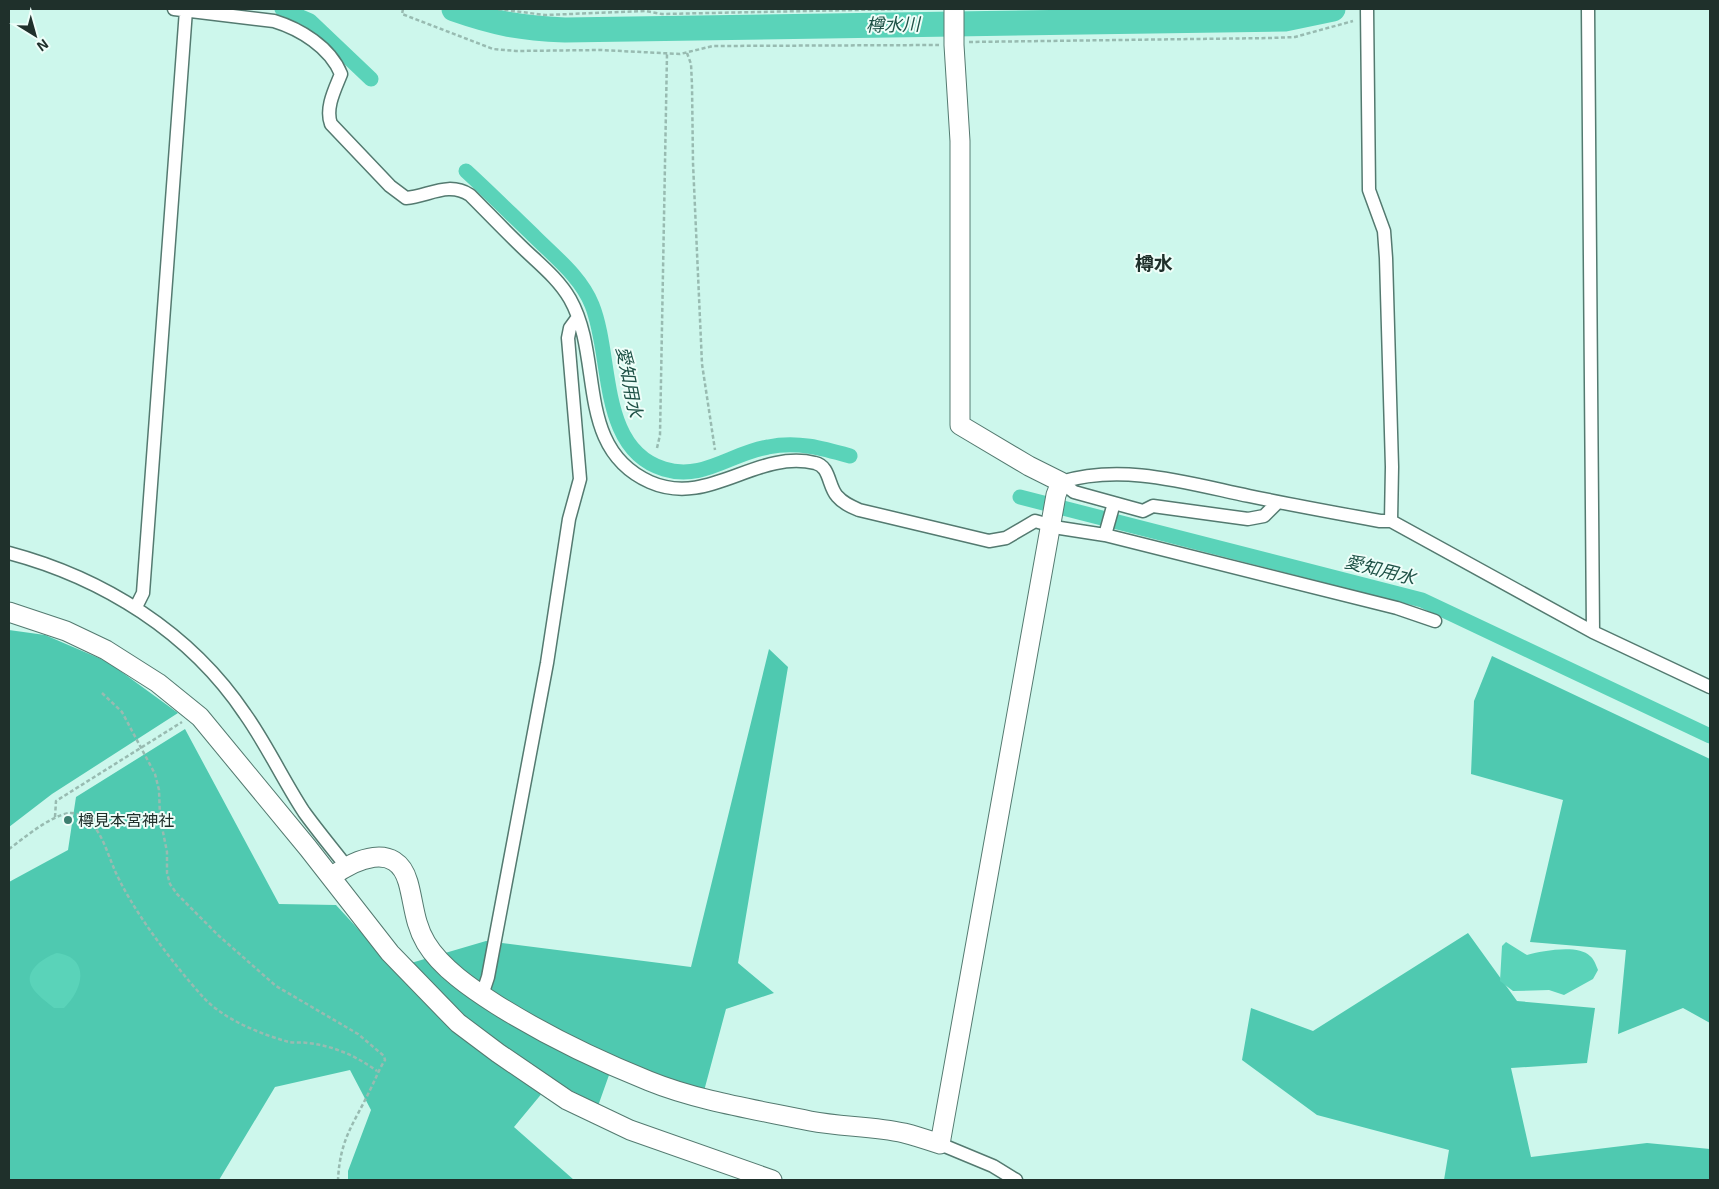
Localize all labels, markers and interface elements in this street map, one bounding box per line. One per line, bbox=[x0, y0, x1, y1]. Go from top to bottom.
north arrow bbox=[10, 10, 60, 60]
water label: 樽水川 bbox=[866, 12, 922, 35]
text: N bbox=[34, 36, 52, 56]
district label: 樽水 bbox=[1135, 251, 1173, 274]
water label: 愛知用水 bbox=[612, 344, 648, 421]
water label: 愛知用水 bbox=[1343, 550, 1420, 589]
place label: 樽見本宮神社 bbox=[78, 810, 174, 829]
marker: 樽見本宮神社 bbox=[62, 814, 74, 826]

